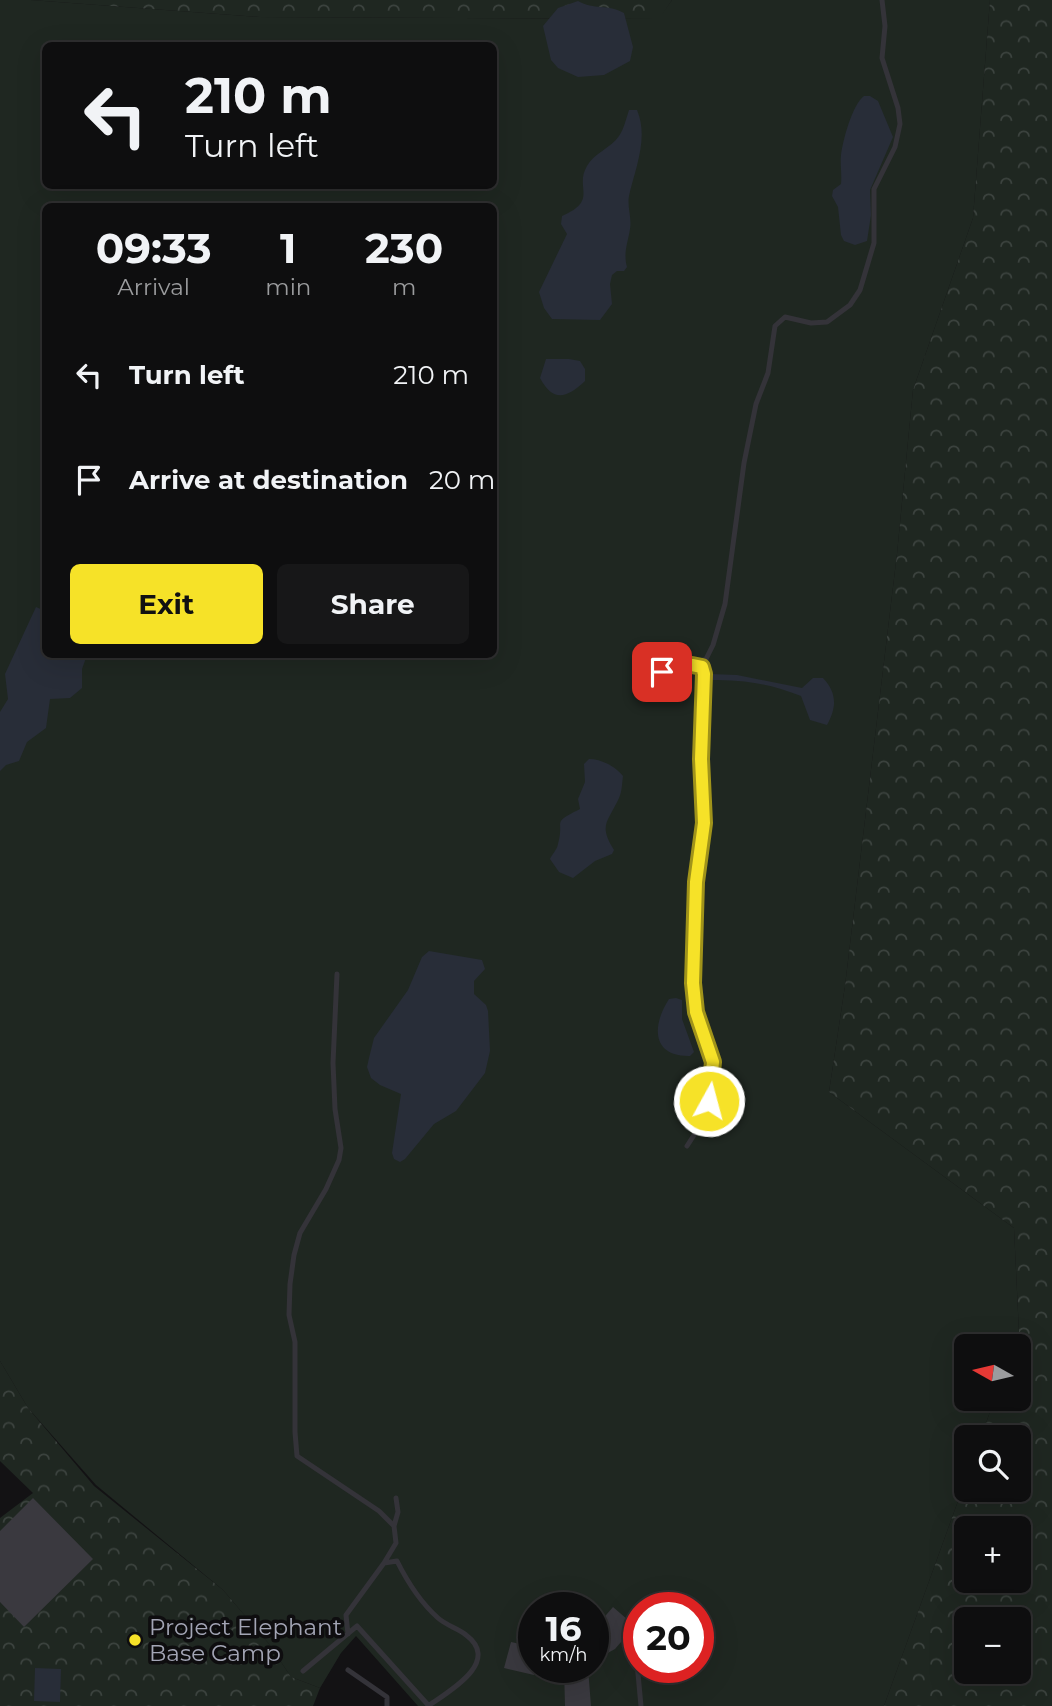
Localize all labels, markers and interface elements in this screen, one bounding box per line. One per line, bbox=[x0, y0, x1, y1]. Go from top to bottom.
text: 210 m bbox=[185, 66, 332, 125]
icon: left bbox=[70, 70, 161, 161]
text: Turn left bbox=[185, 126, 319, 165]
text: 09:33 bbox=[96, 222, 212, 274]
text: 1 bbox=[280, 222, 297, 274]
text: 230 bbox=[365, 222, 443, 274]
text: Arrival bbox=[117, 273, 190, 301]
text: min bbox=[265, 273, 311, 301]
text: m bbox=[392, 273, 416, 301]
icon: left bbox=[70, 356, 108, 394]
text: Turn left bbox=[129, 359, 245, 391]
text: 210 m bbox=[393, 359, 469, 391]
icon: arrive bbox=[70, 461, 108, 499]
text: Arrive at destination bbox=[129, 464, 408, 496]
text: 20 m bbox=[429, 464, 495, 496]
button: Exit bbox=[70, 564, 263, 644]
button: Share bbox=[277, 564, 469, 644]
pin bbox=[632, 642, 692, 702]
icon: arrive bbox=[643, 653, 681, 691]
position arrow bbox=[672, 1064, 746, 1138]
north arrow bbox=[954, 1334, 1031, 1410]
map controls bbox=[954, 1334, 1031, 1684]
button: search bbox=[954, 1425, 1031, 1502]
button: + bbox=[954, 1516, 1031, 1593]
speed limit sign: 20 bbox=[623, 1592, 714, 1683]
text: 16 bbox=[545, 1607, 582, 1650]
button: − bbox=[954, 1607, 1031, 1684]
place label: Project Elephant Base Camp bbox=[149, 1613, 342, 1667]
marker: Project Elephant Base Camp bbox=[127, 1632, 143, 1648]
text: km/h bbox=[539, 1644, 588, 1666]

